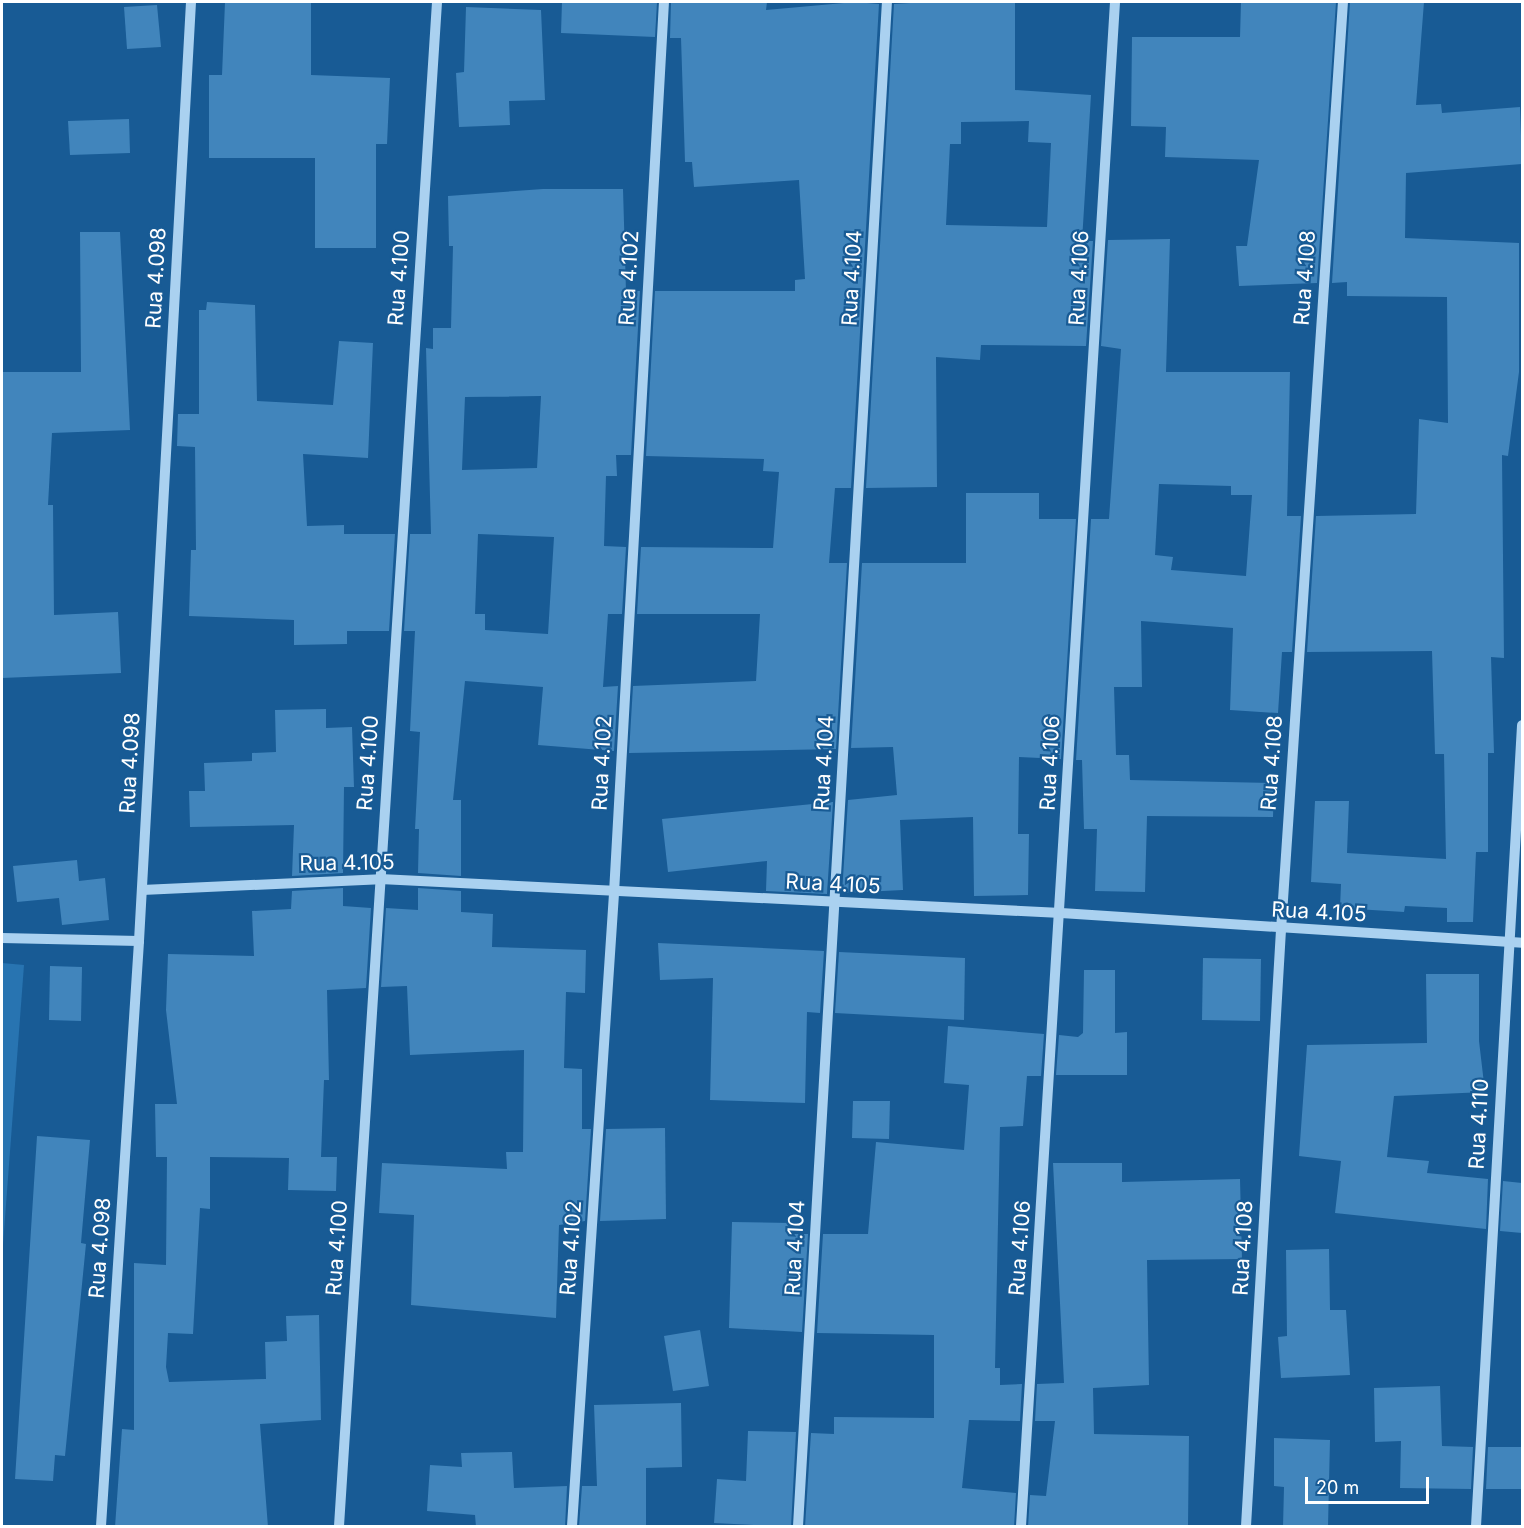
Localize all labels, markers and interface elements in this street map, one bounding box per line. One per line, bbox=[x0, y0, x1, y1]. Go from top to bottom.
street label: Rua 4.098 bbox=[141, 227, 171, 329]
street label: Rua 4.100 bbox=[383, 229, 415, 327]
street label: Rua 4.104 bbox=[837, 229, 867, 327]
street label: Rua 4.108 bbox=[1289, 229, 1321, 327]
street label: Rua 4.102 bbox=[614, 230, 644, 326]
street label: Rua 4.106 bbox=[1064, 230, 1094, 326]
street label: Rua 4.098 bbox=[115, 712, 145, 814]
street label: Rua 4.100 bbox=[352, 714, 384, 812]
street label: Rua 4.104 bbox=[809, 714, 839, 812]
street label: Rua 4.108 bbox=[1256, 714, 1288, 812]
street label: Rua 4.102 bbox=[587, 715, 617, 811]
street label: Rua 4.106 bbox=[1035, 715, 1065, 811]
street label: Rua 4.105 bbox=[299, 850, 395, 876]
street label: Rua 4.105 bbox=[785, 869, 881, 899]
street label: Rua 4.105 bbox=[1271, 897, 1367, 927]
street label: Rua 4.110 bbox=[1464, 1078, 1494, 1170]
street label: Rua 4.098 bbox=[84, 1197, 116, 1299]
street label: Rua 4.100 bbox=[321, 1199, 353, 1297]
street label: Rua 4.104 bbox=[780, 1199, 810, 1297]
street label: Rua 4.106 bbox=[1004, 1199, 1036, 1297]
street label: Rua 4.102 bbox=[555, 1200, 587, 1296]
street label: Rua 4.108 bbox=[1228, 1200, 1258, 1296]
scale bar bbox=[1308, 1465, 1432, 1503]
text: 20 m bbox=[1316, 1477, 1359, 1498]

